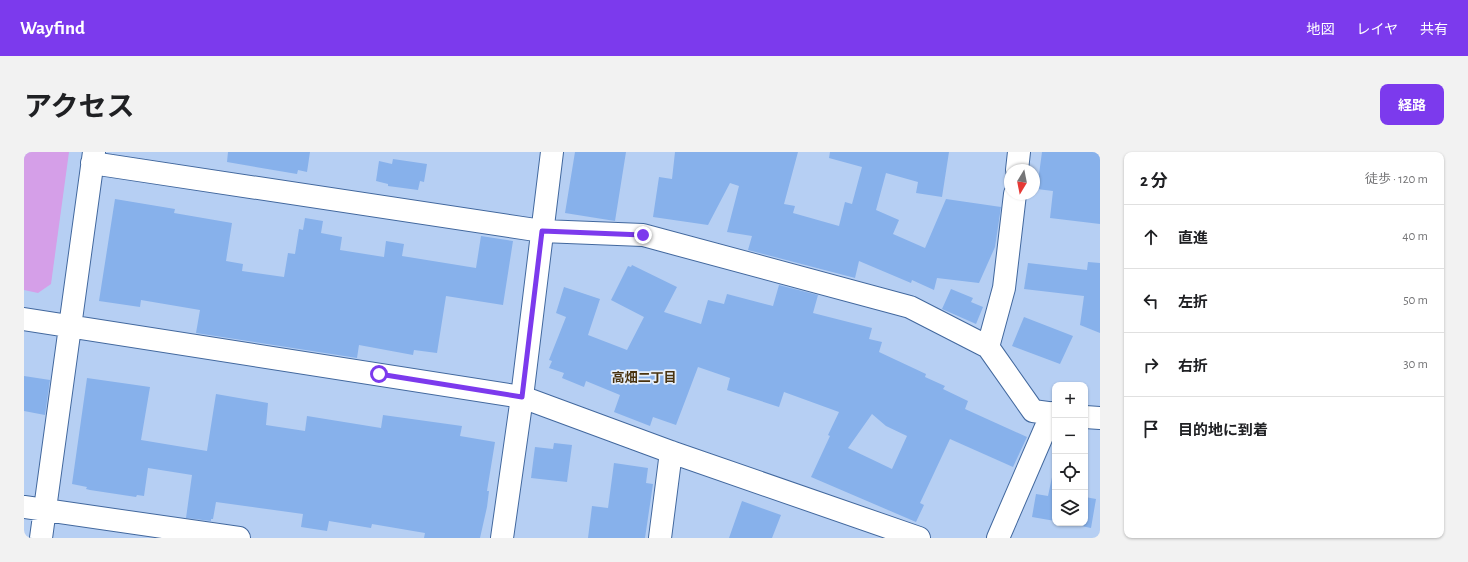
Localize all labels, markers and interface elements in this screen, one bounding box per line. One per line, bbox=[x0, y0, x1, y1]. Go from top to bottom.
text: Wayfind bbox=[20, 19, 85, 38]
text: 地図 bbox=[1306, 23, 1334, 37]
text: レイヤ bbox=[1356, 23, 1398, 37]
text: 共有 bbox=[1420, 23, 1448, 37]
button: 経路 bbox=[1380, 84, 1444, 125]
text: アクセス bbox=[24, 94, 135, 122]
north arrow bbox=[1004, 164, 1040, 200]
text: 2 分 bbox=[1140, 172, 1168, 189]
text: 徒歩 · 120 m bbox=[1365, 173, 1428, 186]
route end bbox=[634, 226, 652, 244]
icon: ahead bbox=[1140, 226, 1162, 248]
text: 40 m bbox=[1402, 230, 1428, 243]
text: 直進 bbox=[1178, 231, 1208, 246]
icon: left bbox=[1140, 290, 1162, 312]
text: 50 m bbox=[1403, 294, 1428, 307]
text: 左折 bbox=[1178, 295, 1208, 310]
icon: right bbox=[1140, 354, 1162, 376]
text: 30 m bbox=[1403, 358, 1428, 371]
text: 右折 bbox=[1178, 359, 1208, 374]
route start bbox=[370, 365, 388, 383]
district label: 高畑二丁目 bbox=[611, 371, 677, 385]
map controls bbox=[1052, 382, 1088, 526]
button: + bbox=[1052, 382, 1088, 418]
button: − bbox=[1052, 418, 1088, 454]
icon: arrive bbox=[1140, 418, 1162, 440]
text: 目的地に到着 bbox=[1178, 423, 1268, 438]
button: locate bbox=[1052, 454, 1088, 490]
button: layers bbox=[1052, 490, 1088, 526]

